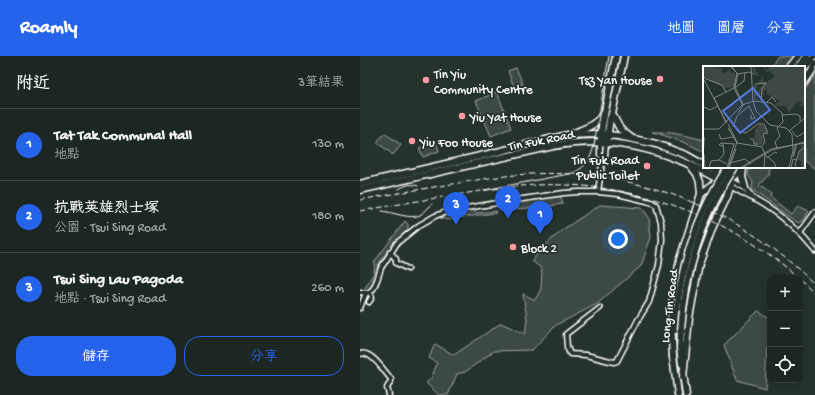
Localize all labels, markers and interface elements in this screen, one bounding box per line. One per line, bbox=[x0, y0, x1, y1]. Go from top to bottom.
text: Roamly bbox=[20, 17, 77, 40]
text: 地圖 bbox=[667, 21, 695, 38]
text: 圖層 bbox=[717, 21, 745, 38]
text: 分享 bbox=[767, 21, 795, 38]
inset map bbox=[703, 66, 805, 168]
place label: Tin Yiu Community Centre bbox=[433, 68, 533, 98]
place label: Tsz Yan House bbox=[578, 74, 652, 89]
marker: Tsz Yan House bbox=[655, 74, 665, 84]
text: 附近 bbox=[16, 75, 50, 95]
marker: Tin Yiu Community Centre bbox=[421, 75, 431, 85]
text: 3筆結果 bbox=[298, 76, 344, 91]
marker: Yiu Yat House bbox=[457, 111, 467, 121]
place label: Yiu Yat House bbox=[469, 111, 542, 126]
text: Tat Tak Communal Hall bbox=[54, 127, 192, 145]
street label: Tin Fuk Road bbox=[506, 127, 577, 155]
marker: Yiu Foo House bbox=[407, 136, 417, 146]
place label: Yiu Foo House bbox=[419, 136, 493, 151]
text: 1 bbox=[26, 137, 32, 152]
text: 130 m bbox=[312, 137, 344, 152]
text: 地點 bbox=[54, 148, 80, 163]
place label: Tin Fuk Road Public Toilet bbox=[571, 154, 641, 184]
marker: Tin Fuk Road Public Toilet bbox=[642, 161, 652, 171]
pin: 2 bbox=[495, 186, 521, 219]
pin: 3 bbox=[443, 192, 469, 225]
text: 抗戰英雄烈士塚 bbox=[54, 200, 159, 218]
pin: 1 bbox=[527, 201, 553, 234]
text: 2 bbox=[26, 209, 32, 224]
text: 180 m bbox=[312, 209, 344, 224]
text: 公園 · Tsui Sing Road bbox=[54, 221, 166, 236]
your location bbox=[608, 229, 628, 249]
marker: Block 2 bbox=[508, 242, 518, 252]
place label: Block 2 bbox=[520, 242, 558, 257]
street label: Long Tin Road bbox=[659, 267, 683, 344]
text: Tsui Sing Lau Pagoda bbox=[54, 271, 183, 289]
map controls bbox=[767, 275, 803, 383]
button: + bbox=[767, 275, 803, 311]
text: 3 bbox=[26, 281, 32, 296]
text: 260 m bbox=[311, 281, 344, 296]
text: 地點 · Tsui Sing Road bbox=[54, 292, 166, 307]
button: − bbox=[767, 311, 803, 347]
button: 儲存 bbox=[16, 336, 176, 376]
button: 分享 bbox=[184, 336, 344, 376]
button: locate bbox=[767, 347, 803, 383]

